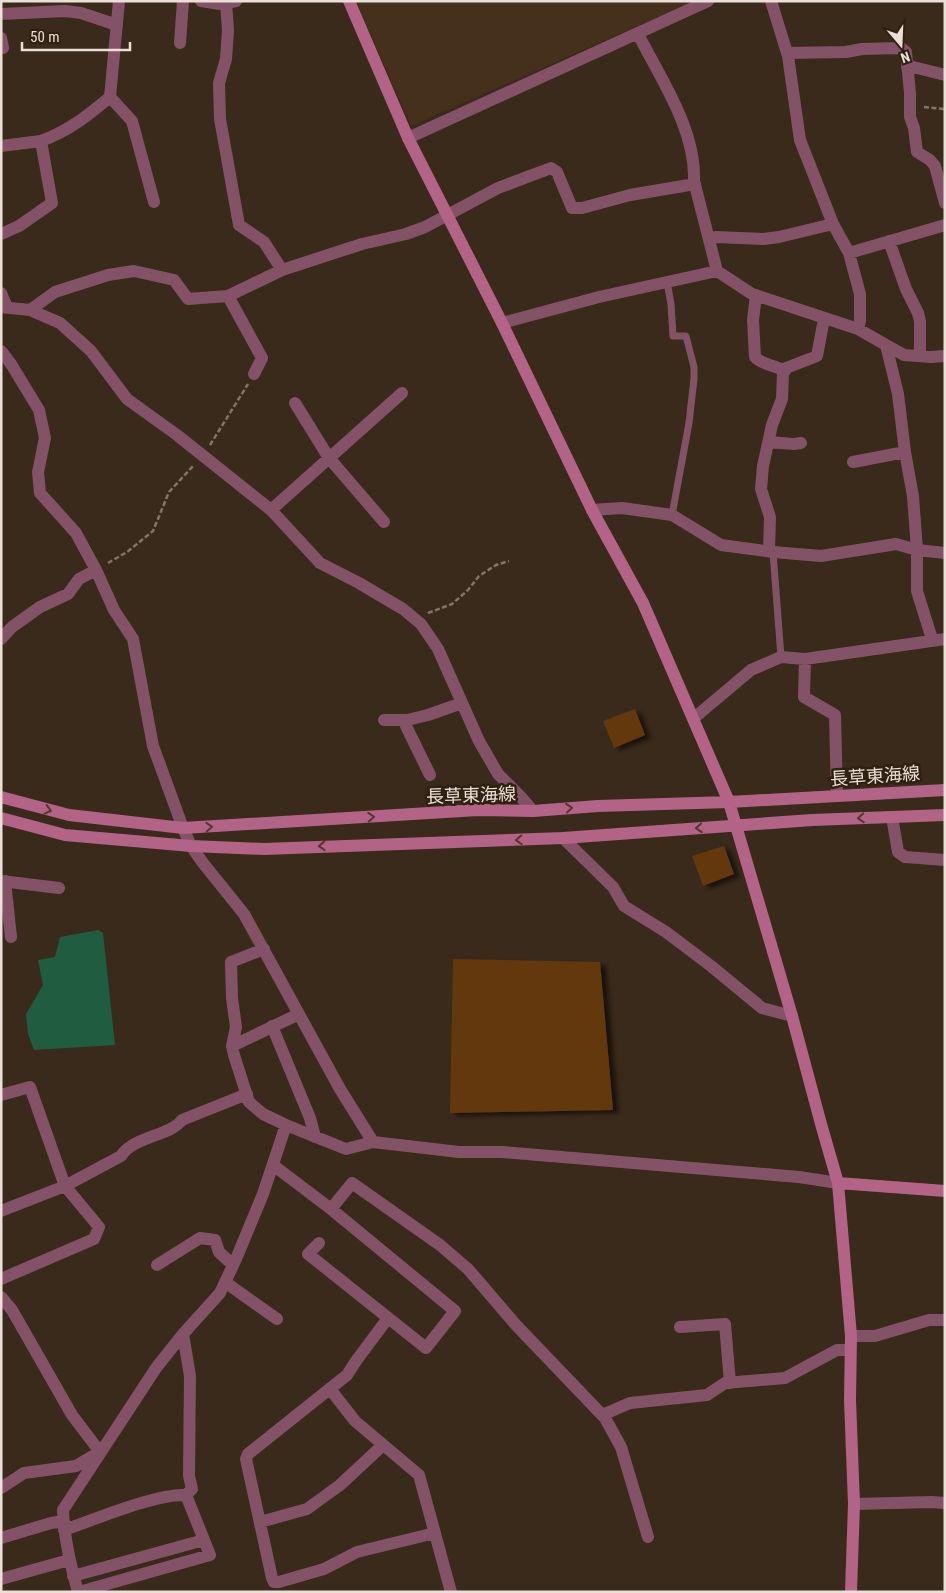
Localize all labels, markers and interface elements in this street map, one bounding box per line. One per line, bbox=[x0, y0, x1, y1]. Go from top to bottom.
scale bar bbox=[22, 20, 130, 52]
north arrow bbox=[876, 20, 926, 70]
text: 50 m bbox=[30, 28, 60, 46]
text: N bbox=[899, 48, 912, 66]
street label: 長草東海線 bbox=[829, 762, 921, 790]
street label: 長草東海線 bbox=[426, 783, 516, 807]
one-way arrow bbox=[565, 803, 573, 814]
one-way arrow bbox=[44, 804, 52, 814]
one-way arrow bbox=[368, 812, 376, 823]
one-way arrow bbox=[857, 813, 865, 824]
one-way arrow bbox=[206, 821, 214, 832]
one-way arrow bbox=[695, 822, 703, 833]
one-way arrow bbox=[515, 835, 523, 846]
one-way arrow bbox=[318, 841, 326, 852]

